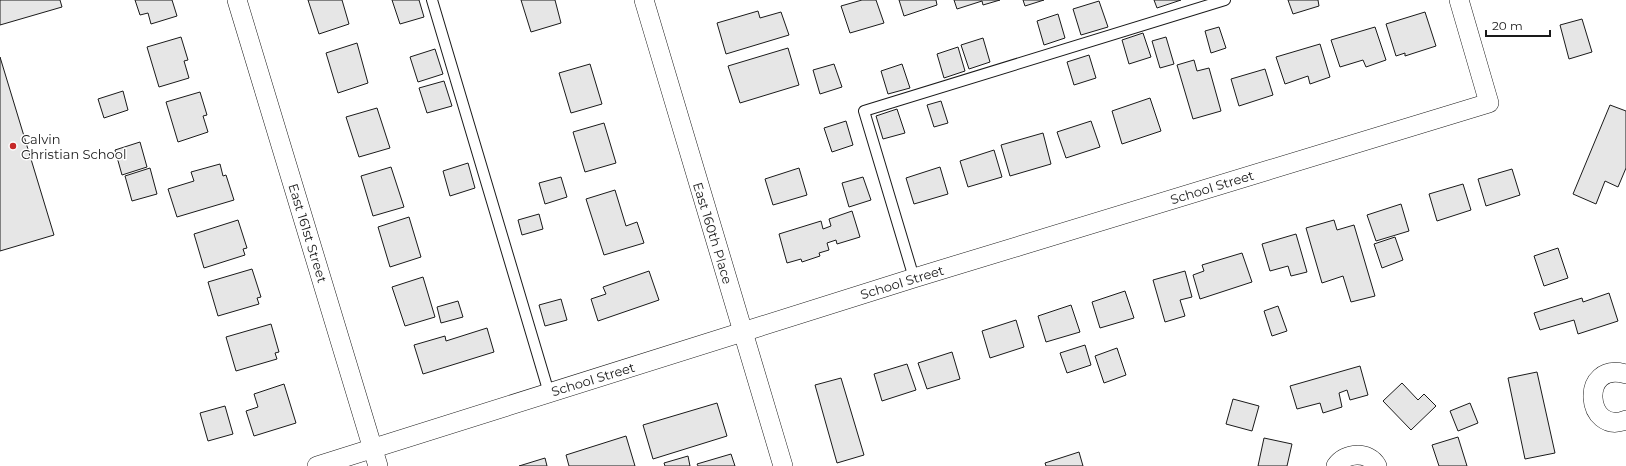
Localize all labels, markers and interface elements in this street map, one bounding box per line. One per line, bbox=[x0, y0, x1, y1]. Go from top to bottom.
scale bar bbox=[1486, 12, 1550, 38]
text: 20 m bbox=[1492, 18, 1523, 33]
place label: Calvin Christian School bbox=[21, 131, 126, 162]
marker: Calvin Christian School bbox=[8, 141, 18, 151]
street label: School Street bbox=[1168, 167, 1256, 207]
street label: East 160th Place bbox=[690, 180, 736, 286]
street label: East 161st Street bbox=[285, 181, 331, 285]
street label: School Street bbox=[858, 262, 946, 302]
street label: School Street bbox=[549, 359, 637, 399]

